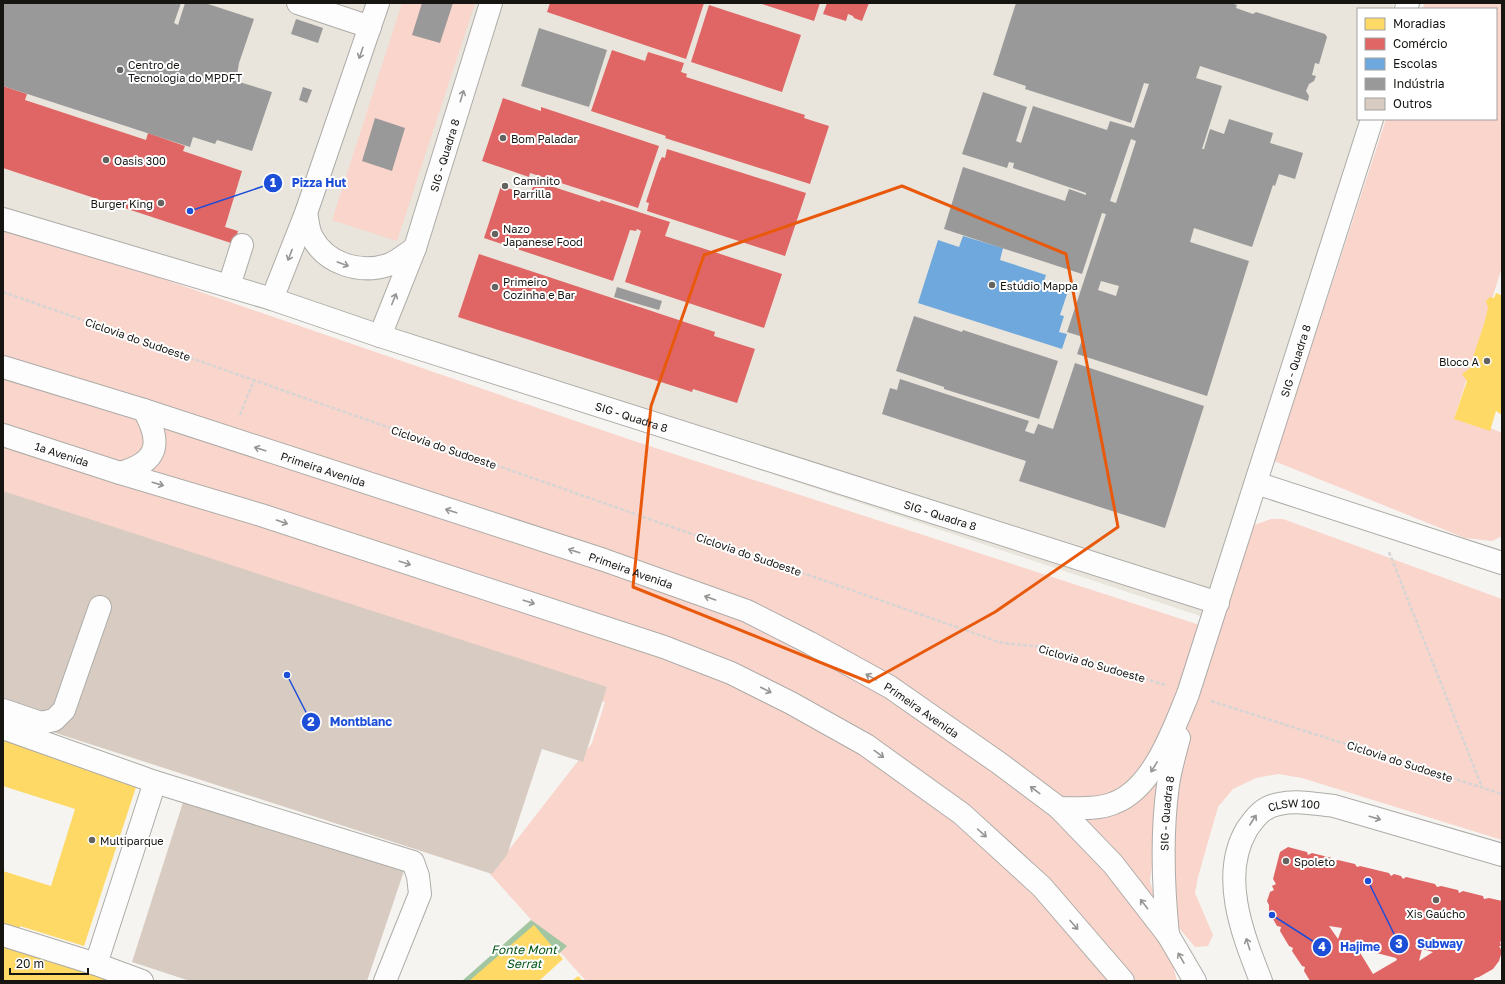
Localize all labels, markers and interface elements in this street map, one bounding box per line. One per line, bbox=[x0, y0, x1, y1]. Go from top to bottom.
legend bbox=[1357, 8, 1497, 120]
text: Moradias bbox=[1393, 16, 1446, 31]
text: Comércio bbox=[1393, 36, 1447, 51]
one-way arrow bbox=[356, 47, 364, 59]
text: Escolas bbox=[1393, 56, 1437, 71]
place label: Centro de Tecnologia do MPDFT bbox=[128, 58, 243, 84]
marker: Centro de Tecnologia do MPDFT bbox=[115, 65, 125, 75]
text: Indústria bbox=[1393, 76, 1445, 91]
one-way arrow bbox=[459, 90, 466, 103]
text: Outros bbox=[1393, 96, 1432, 111]
street label: SIG - Quadra 8 bbox=[426, 117, 461, 193]
place label: Bom Paladar bbox=[511, 132, 578, 145]
marker: Bom Paladar bbox=[498, 133, 508, 143]
place label: Oasis 300 bbox=[114, 154, 166, 167]
marker: Oasis 300 bbox=[101, 155, 111, 165]
callout: Pizza Hut bbox=[263, 171, 354, 195]
place label: Caminito Parrilla bbox=[513, 174, 560, 200]
text: 1 bbox=[270, 175, 276, 190]
text: Pizza Hut bbox=[292, 175, 347, 190]
marker: Caminito Parrilla bbox=[500, 181, 510, 191]
place label: Burger King bbox=[91, 197, 153, 210]
marker: Burger King bbox=[156, 198, 166, 208]
place label: Nazo Japanese Food bbox=[503, 222, 583, 248]
marker: Nazo Japanese Food bbox=[490, 229, 500, 239]
one-way arrow bbox=[285, 248, 293, 260]
one-way arrow bbox=[336, 260, 348, 268]
place label: Primeiro Cozinha e Bar bbox=[503, 275, 576, 301]
place label: Estúdio Mappa bbox=[1000, 279, 1078, 292]
marker: Estúdio Mappa bbox=[987, 280, 997, 290]
marker: Primeiro Cozinha e Bar bbox=[490, 282, 500, 292]
one-way arrow bbox=[391, 294, 399, 306]
street label: Ciclovia do Sudoeste bbox=[84, 315, 192, 363]
street label: SIG - Quadra 8 bbox=[1277, 322, 1312, 399]
place label: Bloco A bbox=[1439, 355, 1480, 368]
marker: Bloco A bbox=[1482, 356, 1492, 366]
street label: SIG - Quadra 8 bbox=[594, 399, 670, 434]
street label: Ciclovia do Sudoeste bbox=[390, 423, 498, 471]
street label: 1ª Avenida bbox=[33, 439, 91, 469]
one-way arrow bbox=[254, 445, 267, 452]
street label: Primeira Avenida bbox=[279, 449, 367, 488]
one-way arrow bbox=[151, 481, 164, 488]
street label: SIG - Quadra 8 bbox=[902, 497, 979, 532]
one-way arrow bbox=[444, 507, 457, 514]
one-way arrow bbox=[275, 519, 288, 526]
street label: Ciclovia do Sudoeste bbox=[695, 530, 803, 578]
one-way arrow bbox=[568, 547, 581, 554]
street label: Primeira Avenida bbox=[587, 549, 675, 591]
one-way arrow bbox=[399, 560, 412, 567]
one-way arrow bbox=[705, 593, 717, 601]
one-way arrow bbox=[523, 599, 536, 606]
street label: Ciclovia do Sudoeste bbox=[1037, 642, 1147, 684]
one-way arrow bbox=[865, 672, 877, 680]
street label: Primeira Avenida bbox=[882, 679, 962, 740]
one-way arrow bbox=[760, 687, 772, 694]
callout: Montblanc bbox=[301, 710, 400, 734]
text: 2 bbox=[307, 714, 315, 729]
text: Montblanc bbox=[330, 714, 392, 729]
street label: Ciclovia do Sudoeste bbox=[1345, 738, 1455, 784]
one-way arrow bbox=[873, 750, 884, 759]
one-way arrow bbox=[1150, 761, 1158, 772]
street label: SIG - Quadra 8 bbox=[1157, 774, 1176, 851]
one-way arrow bbox=[1030, 786, 1041, 794]
street label: CLSW 100 bbox=[1266, 796, 1321, 814]
one-way arrow bbox=[1249, 815, 1257, 826]
one-way arrow bbox=[1368, 815, 1381, 822]
one-way arrow bbox=[977, 828, 987, 837]
place label: Multiparque bbox=[100, 834, 164, 847]
marker: Multiparque bbox=[87, 835, 97, 845]
place label: Spoleto bbox=[1294, 855, 1336, 868]
marker: Spoleto bbox=[1281, 856, 1291, 866]
marker: Xis Gaúcho bbox=[1431, 895, 1441, 905]
one-way arrow bbox=[1140, 898, 1148, 909]
place label: Xis Gaúcho bbox=[1407, 907, 1466, 920]
one-way arrow bbox=[1070, 919, 1079, 930]
callout: Subway bbox=[1389, 932, 1471, 956]
callout: Hajime bbox=[1312, 935, 1389, 959]
text: 3 bbox=[1395, 936, 1403, 951]
text: Subway bbox=[1417, 936, 1464, 951]
one-way arrow bbox=[1244, 938, 1251, 951]
text: 4 bbox=[1318, 939, 1326, 954]
text: Hajime bbox=[1340, 939, 1380, 954]
water label: Fonte Mont Serrat bbox=[491, 942, 558, 971]
scale bar bbox=[10, 950, 88, 976]
one-way arrow bbox=[1177, 952, 1185, 964]
text: 20 m bbox=[16, 956, 44, 971]

